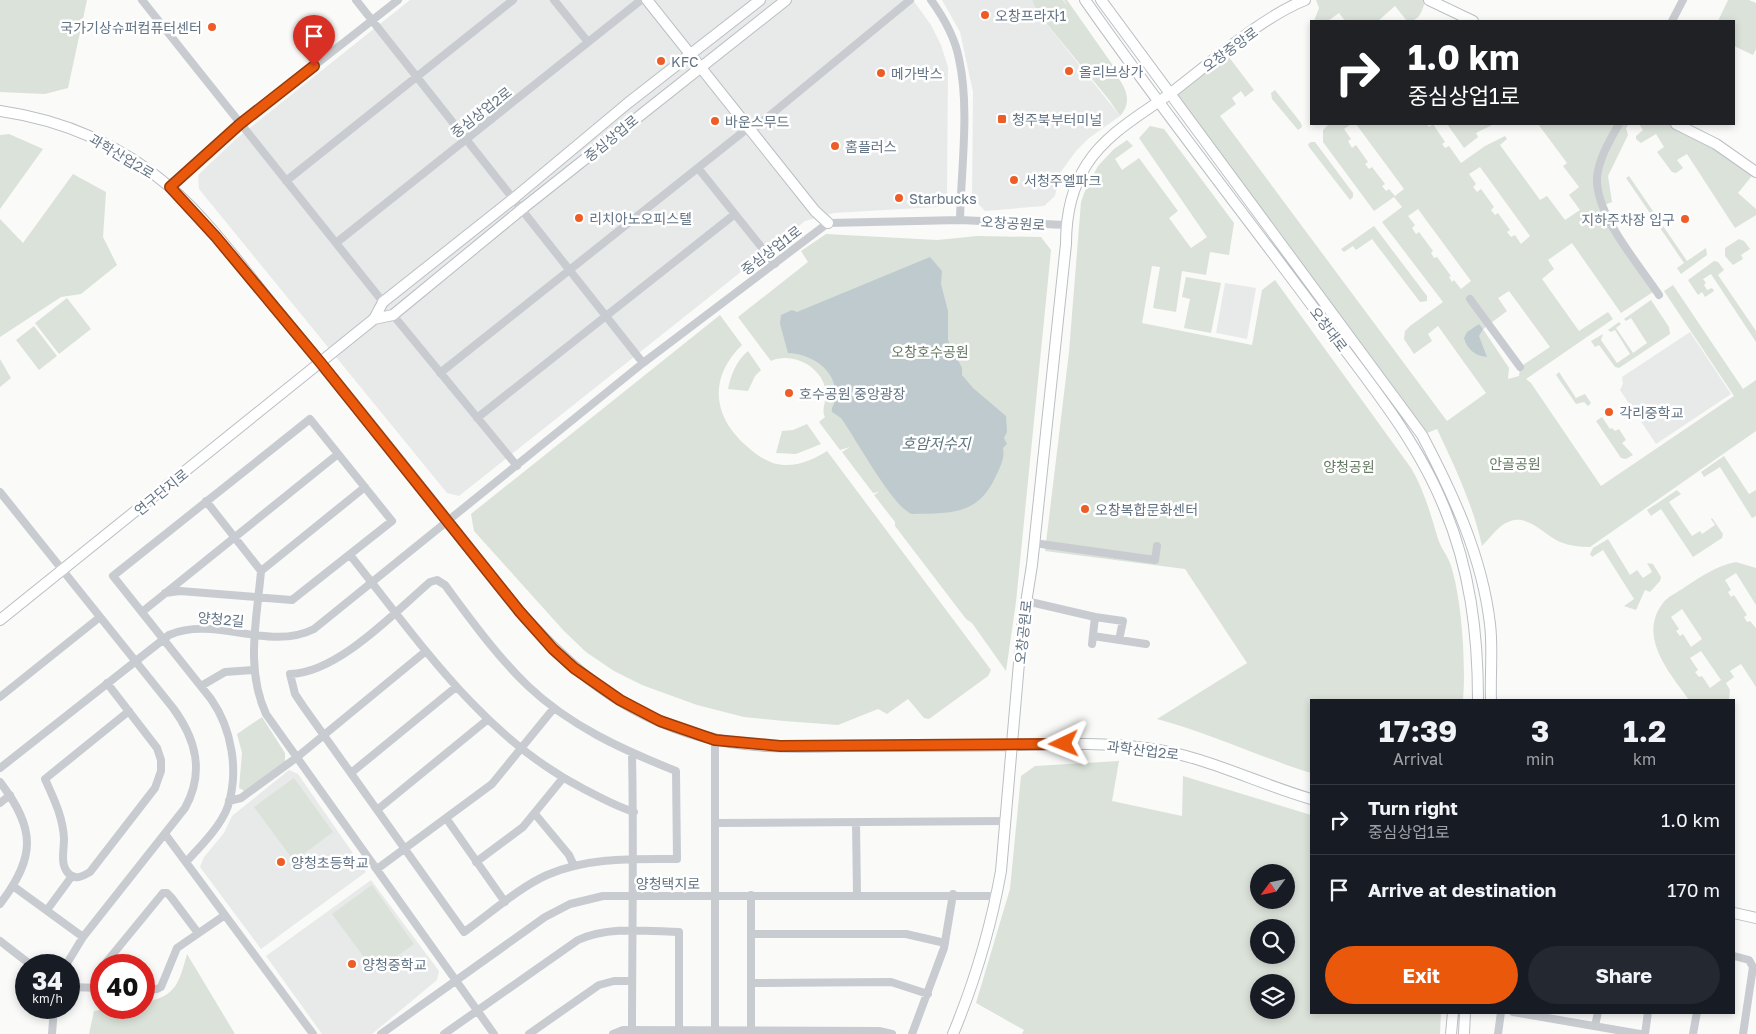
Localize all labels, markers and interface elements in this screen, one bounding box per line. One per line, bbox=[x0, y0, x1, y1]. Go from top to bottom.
place label: 오창프라자1 bbox=[995, 7, 1066, 24]
marker: 오창프라자1 bbox=[979, 9, 991, 21]
pin bbox=[293, 15, 335, 66]
place label: 국가기상슈퍼컴퓨터센터 bbox=[60, 19, 202, 36]
marker: 국가기상슈퍼컴퓨터센터 bbox=[206, 21, 218, 33]
icon: arrive bbox=[300, 22, 328, 50]
street label: 오창중앙로 bbox=[1199, 23, 1261, 75]
text: 1.0 km bbox=[1408, 36, 1520, 78]
icon: right bbox=[1325, 40, 1390, 105]
place label: KFC bbox=[671, 53, 698, 70]
marker: KFC bbox=[655, 55, 667, 67]
place label: 올리브상가 bbox=[1079, 63, 1144, 80]
place label: 메가박스 bbox=[891, 65, 943, 82]
marker: 올리브상가 bbox=[1063, 65, 1075, 77]
marker: 메가박스 bbox=[875, 67, 887, 79]
text: 중심상업1로 bbox=[1408, 82, 1520, 109]
street label: 중심상업2로 bbox=[447, 83, 515, 141]
street label: 중심상업로 bbox=[581, 111, 641, 165]
place label: 청주북부터미널 bbox=[1012, 111, 1102, 128]
place label: 바운스무드 bbox=[725, 113, 790, 130]
marker: 청주북부터미널 bbox=[996, 113, 1008, 125]
marker: 바운스무드 bbox=[709, 115, 721, 127]
street label: 과학산업2로 bbox=[87, 130, 158, 182]
place label: 홈플러스 bbox=[845, 138, 897, 155]
marker: 홈플러스 bbox=[829, 140, 841, 152]
place label: 서청주엘파크 bbox=[1024, 172, 1101, 189]
marker: 서청주엘파크 bbox=[1008, 174, 1020, 186]
place label: Starbucks bbox=[909, 190, 977, 207]
marker: Starbucks bbox=[893, 192, 905, 204]
place label: 리치아노오피스텔 bbox=[589, 210, 692, 227]
place label: 지하주차장 입구 bbox=[1581, 211, 1675, 228]
marker: 리치아노오피스텔 bbox=[573, 212, 585, 224]
street label: 오창공원로 bbox=[980, 213, 1046, 233]
marker: 지하주차장 입구 bbox=[1679, 213, 1691, 225]
street label: 중심상업1로 bbox=[737, 222, 805, 278]
street label: 오창대로 bbox=[1307, 303, 1351, 355]
park label: 오창호수공원 bbox=[891, 343, 969, 360]
place label: 호수공원 중앙광장 bbox=[799, 385, 906, 402]
marker: 호수공원 중앙광장 bbox=[783, 387, 795, 399]
place label: 각리중학교 bbox=[1619, 404, 1684, 421]
marker: 각리중학교 bbox=[1603, 406, 1615, 418]
water label: 호암저수지 bbox=[901, 434, 972, 452]
park label: 안골공원 bbox=[1489, 455, 1541, 472]
park label: 양청공원 bbox=[1323, 458, 1375, 475]
street label: 연구단지로 bbox=[131, 465, 191, 519]
place label: 오창복합문화센터 bbox=[1095, 501, 1198, 518]
marker: 오창복합문화센터 bbox=[1079, 503, 1091, 515]
street label: 오창공원로 bbox=[1011, 599, 1035, 665]
street label: 양청2길 bbox=[197, 608, 245, 630]
text: 17:39 bbox=[1379, 713, 1457, 749]
text: 3 bbox=[1531, 713, 1549, 749]
text: 1.2 bbox=[1623, 713, 1666, 749]
position arrow bbox=[1037, 717, 1089, 769]
street label: 과학산업2로 bbox=[1106, 737, 1180, 763]
text: Arrival bbox=[1393, 749, 1443, 769]
text: min bbox=[1526, 749, 1554, 769]
text: km bbox=[1633, 749, 1656, 769]
text: Turn right bbox=[1368, 796, 1458, 819]
icon: right bbox=[1325, 806, 1353, 834]
text: 1.0 km bbox=[1661, 808, 1720, 831]
text: 중심상업1로 bbox=[1368, 822, 1449, 842]
place label: 양청초등학교 bbox=[291, 854, 368, 871]
marker: 양청초등학교 bbox=[275, 856, 287, 868]
north arrow bbox=[1250, 864, 1295, 909]
map controls bbox=[1250, 864, 1295, 1019]
street label: 양청택지로 bbox=[636, 875, 700, 892]
icon: arrive bbox=[1325, 876, 1353, 904]
text: Arrive at destination bbox=[1368, 878, 1556, 901]
text: 170 m bbox=[1667, 878, 1720, 901]
button: search bbox=[1250, 919, 1295, 964]
button: Exit bbox=[1325, 946, 1518, 1004]
button: Share bbox=[1528, 946, 1720, 1004]
speed limit sign: 40 bbox=[90, 954, 155, 1019]
place label: 양청중학교 bbox=[362, 956, 427, 973]
marker: 양청중학교 bbox=[346, 958, 358, 970]
text: 34 bbox=[32, 965, 63, 996]
button: layers bbox=[1250, 974, 1295, 1019]
text: km/h bbox=[32, 991, 63, 1006]

